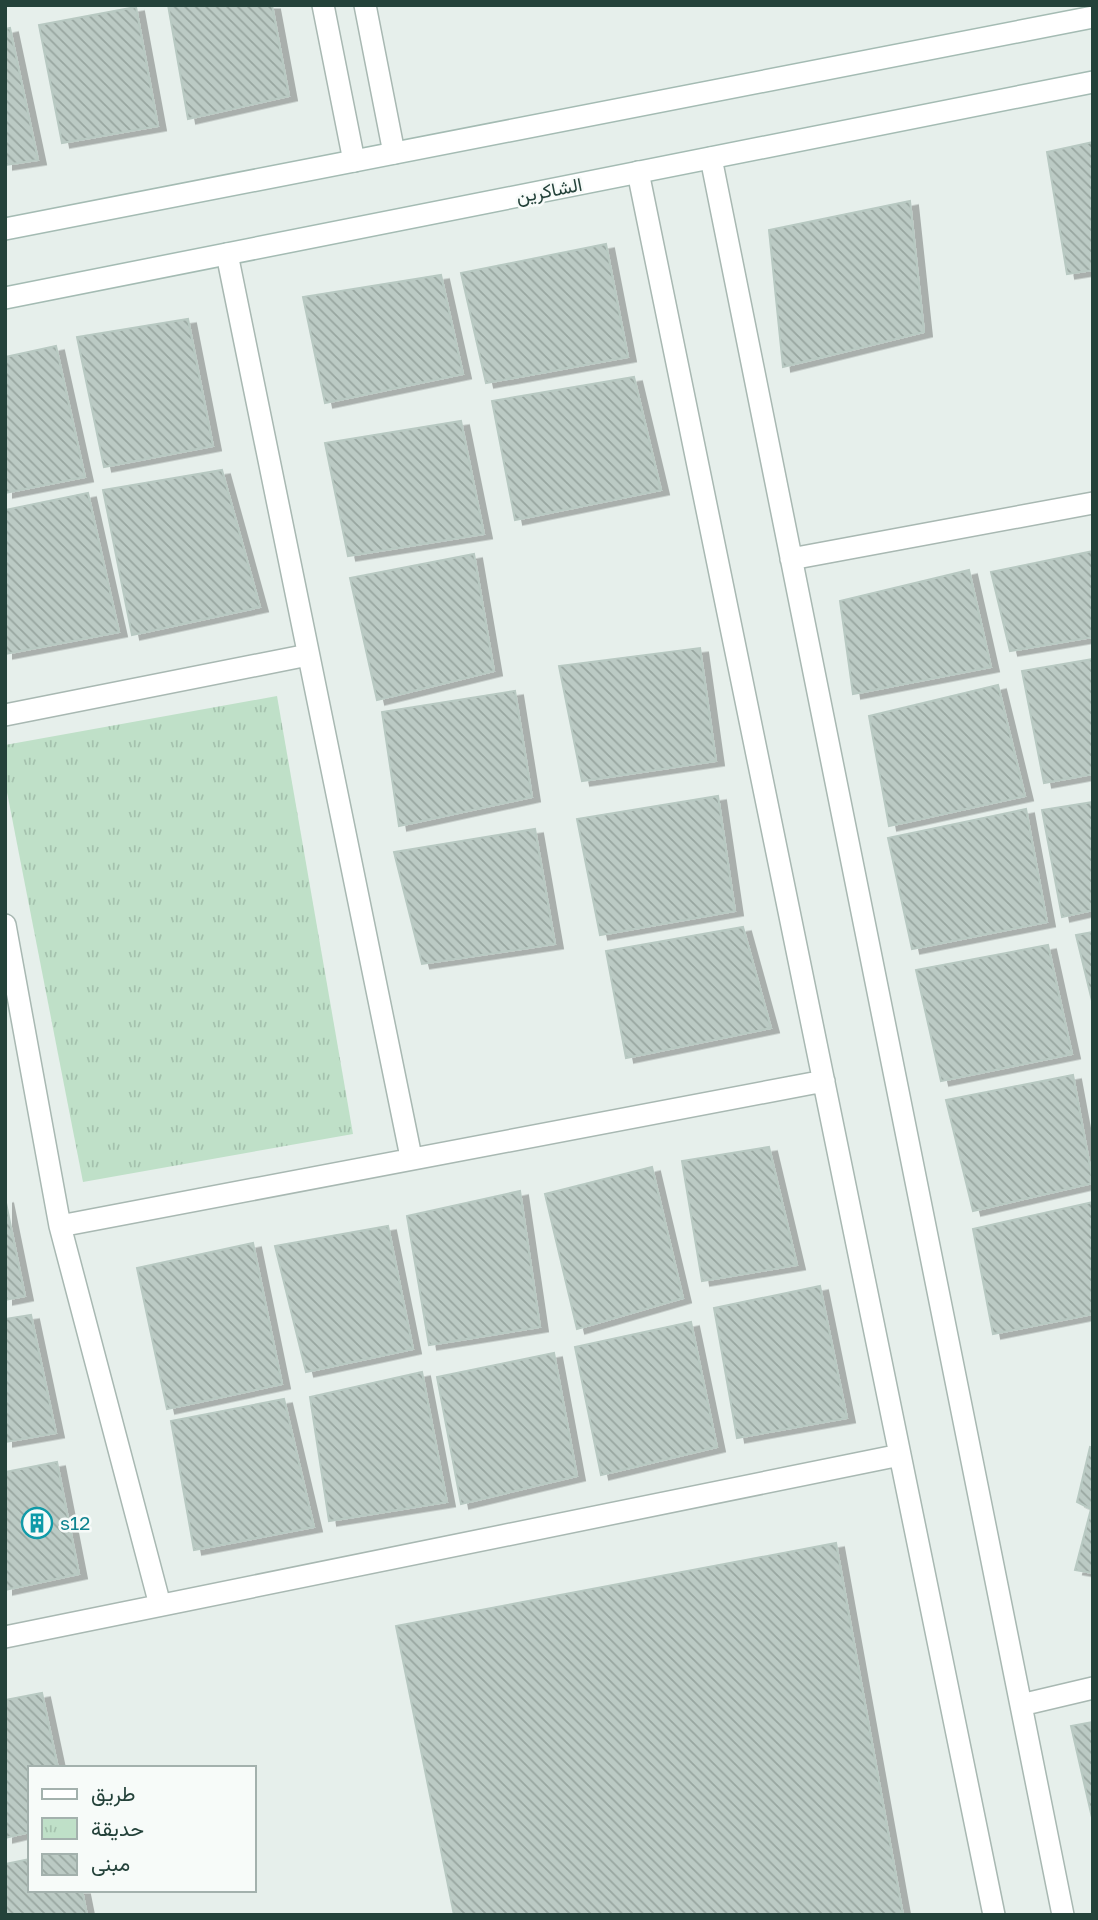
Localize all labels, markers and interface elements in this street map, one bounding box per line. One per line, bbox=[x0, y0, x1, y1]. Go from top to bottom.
street label: الشاكرين bbox=[514, 172, 584, 208]
building icon: s12 bbox=[20, 1506, 54, 1540]
place label: s12 bbox=[60, 1511, 90, 1534]
legend bbox=[28, 1766, 256, 1892]
text: طريق bbox=[91, 1780, 136, 1807]
text: حديقة bbox=[91, 1815, 144, 1841]
text: مبنى bbox=[91, 1850, 130, 1876]

